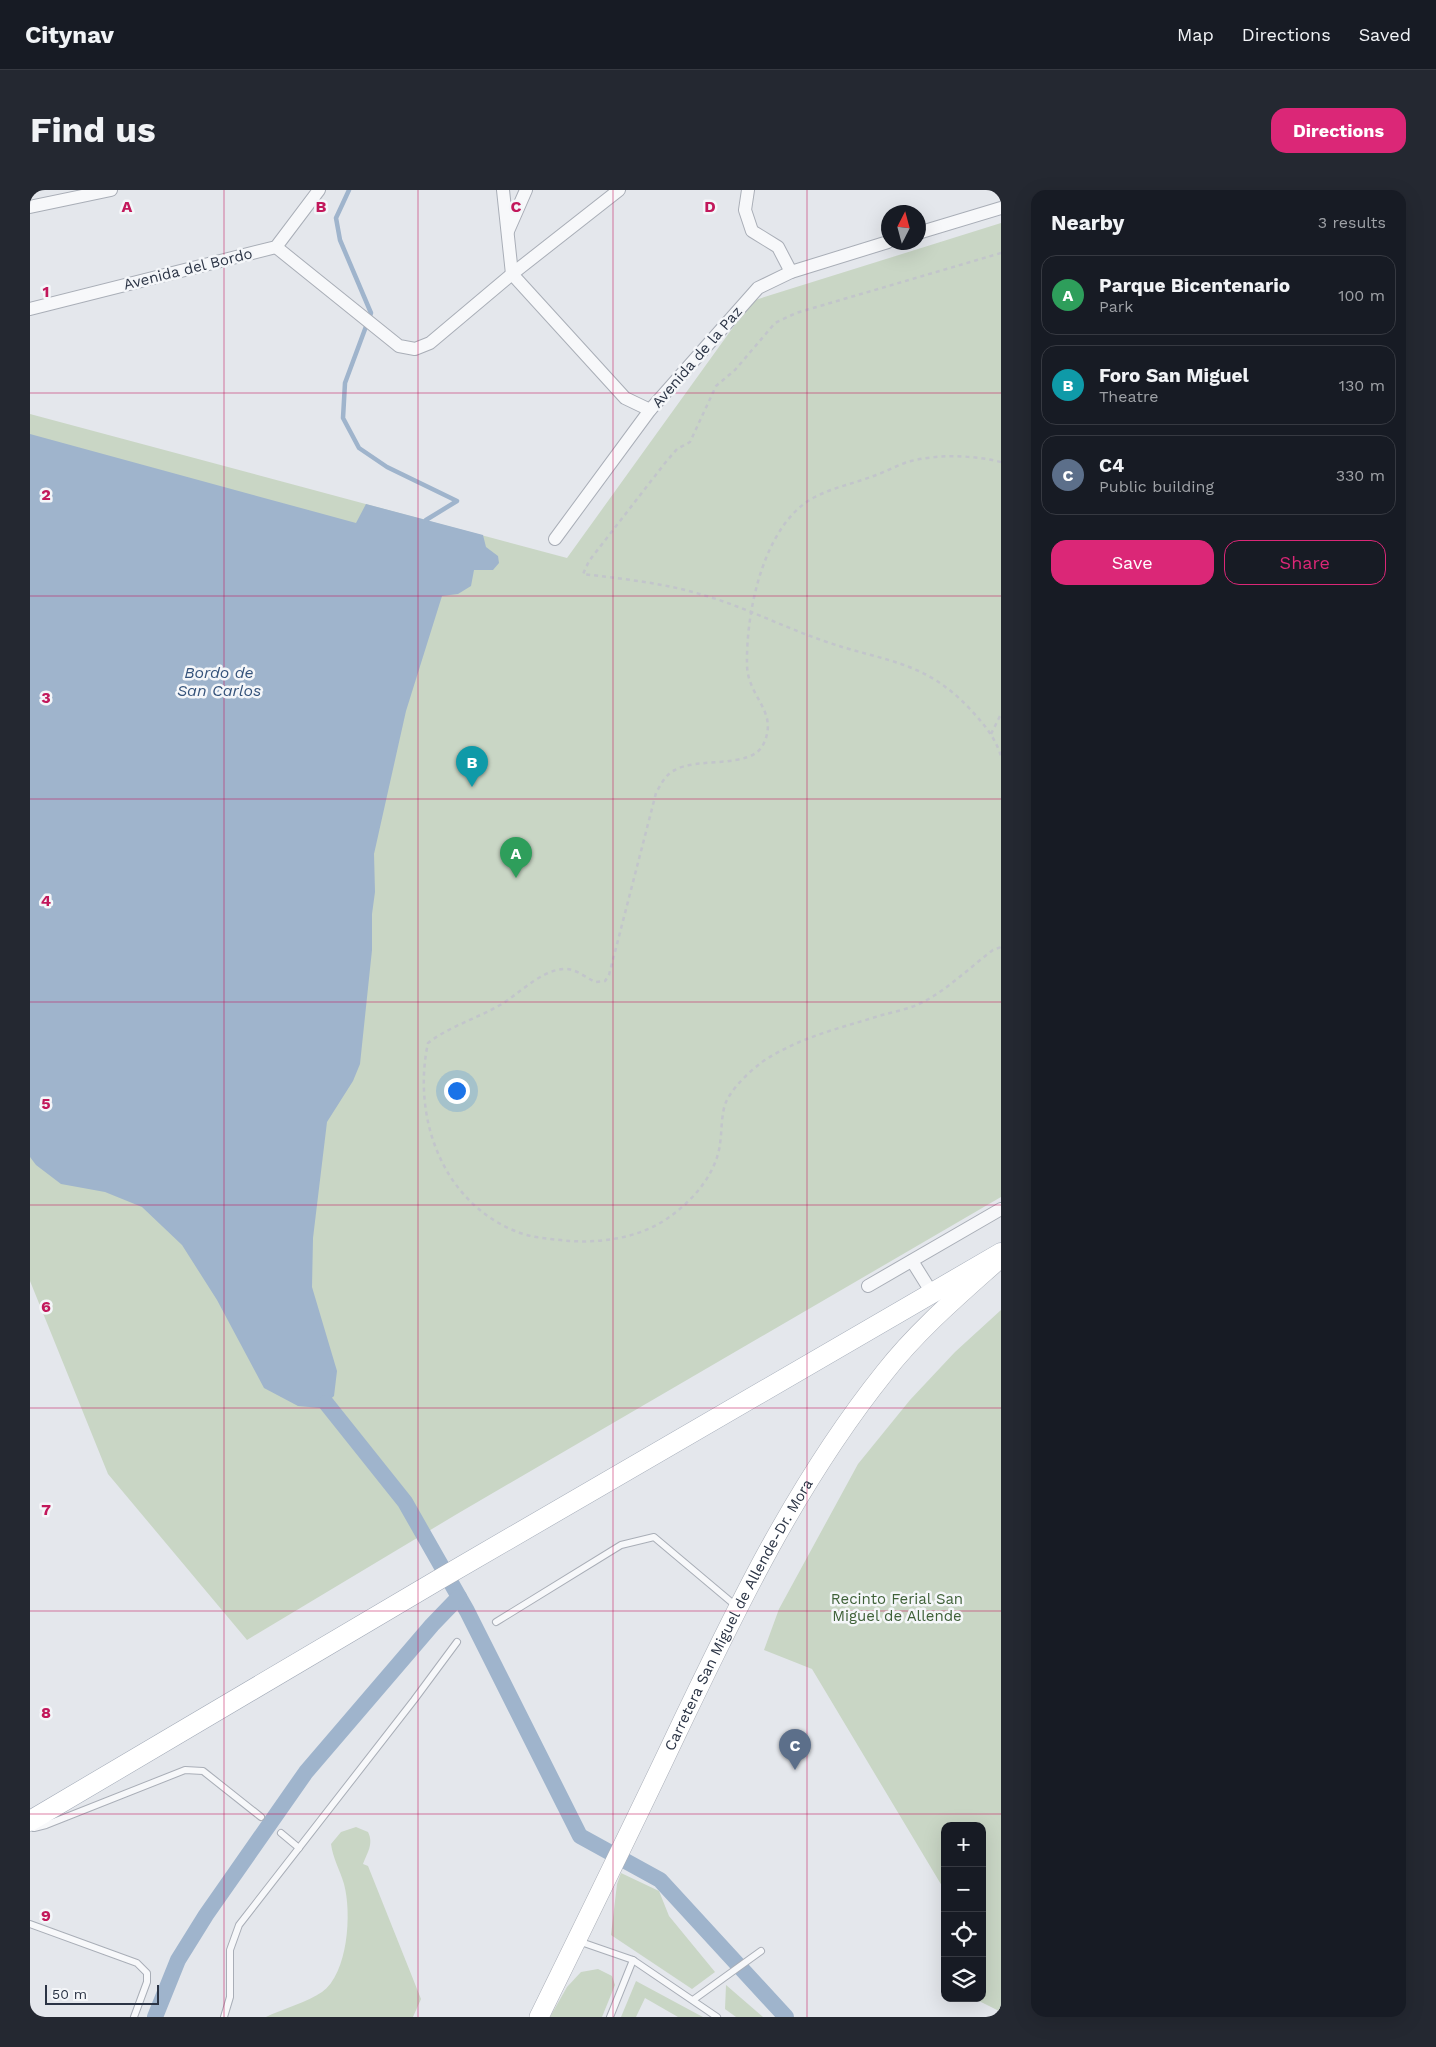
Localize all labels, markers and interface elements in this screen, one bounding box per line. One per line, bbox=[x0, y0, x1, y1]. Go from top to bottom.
text: Citynav bbox=[25, 21, 114, 49]
text: Map bbox=[1177, 24, 1214, 45]
text: Directions bbox=[1242, 24, 1331, 45]
text: Saved bbox=[1359, 24, 1411, 45]
button: Directions bbox=[1271, 108, 1406, 153]
text: Find us bbox=[30, 109, 156, 151]
text: A bbox=[122, 197, 133, 216]
text: B bbox=[316, 197, 327, 216]
text: C bbox=[511, 197, 522, 216]
text: D bbox=[704, 197, 716, 216]
north arrow bbox=[881, 205, 926, 250]
text: Nearby bbox=[1051, 210, 1124, 235]
text: 3 results bbox=[1318, 213, 1386, 232]
street label: Avenida del Bordo bbox=[122, 244, 254, 294]
text: Parque Bicentenario bbox=[1099, 274, 1290, 297]
text: 1 bbox=[43, 282, 49, 301]
text: A bbox=[1063, 286, 1073, 305]
text: 100 m bbox=[1338, 286, 1385, 305]
text: Park bbox=[1099, 297, 1133, 316]
street label: Avenida de la Paz bbox=[648, 303, 746, 411]
text: Foro San Miguel bbox=[1099, 364, 1249, 387]
text: B bbox=[1063, 376, 1073, 395]
text: 130 m bbox=[1339, 376, 1385, 395]
text: Theatre bbox=[1099, 387, 1158, 406]
text: C4 bbox=[1099, 454, 1124, 477]
text: C bbox=[1063, 466, 1073, 485]
text: 330 m bbox=[1336, 466, 1385, 485]
text: Public building bbox=[1099, 477, 1214, 496]
text: 2 bbox=[41, 485, 51, 504]
button: Save bbox=[1051, 540, 1214, 585]
button: Share bbox=[1224, 540, 1386, 585]
water label: Bordo de San Carlos bbox=[177, 663, 261, 700]
text: 3 bbox=[41, 688, 51, 707]
pin: B bbox=[456, 746, 488, 787]
pin: A bbox=[500, 837, 532, 878]
text: 4 bbox=[41, 891, 51, 910]
your location bbox=[444, 1078, 470, 1104]
text: 5 bbox=[41, 1094, 51, 1113]
text: 6 bbox=[41, 1297, 51, 1316]
street label: Carretera San Miguel de Allende-Dr. Mora bbox=[659, 1477, 819, 1755]
text: 7 bbox=[41, 1500, 51, 1519]
park label: Recinto Ferial San Miguel de Allende bbox=[831, 1590, 963, 1625]
text: 8 bbox=[41, 1703, 51, 1722]
pin: C bbox=[779, 1729, 811, 1770]
map controls bbox=[941, 1822, 986, 2002]
button: + bbox=[941, 1822, 986, 1867]
button: − bbox=[941, 1867, 986, 1912]
text: 9 bbox=[41, 1906, 51, 1925]
button: locate bbox=[941, 1912, 986, 1957]
button: layers bbox=[941, 1957, 986, 2002]
scale bar bbox=[45, 1982, 159, 2005]
text: 50 m bbox=[52, 1986, 87, 2002]

